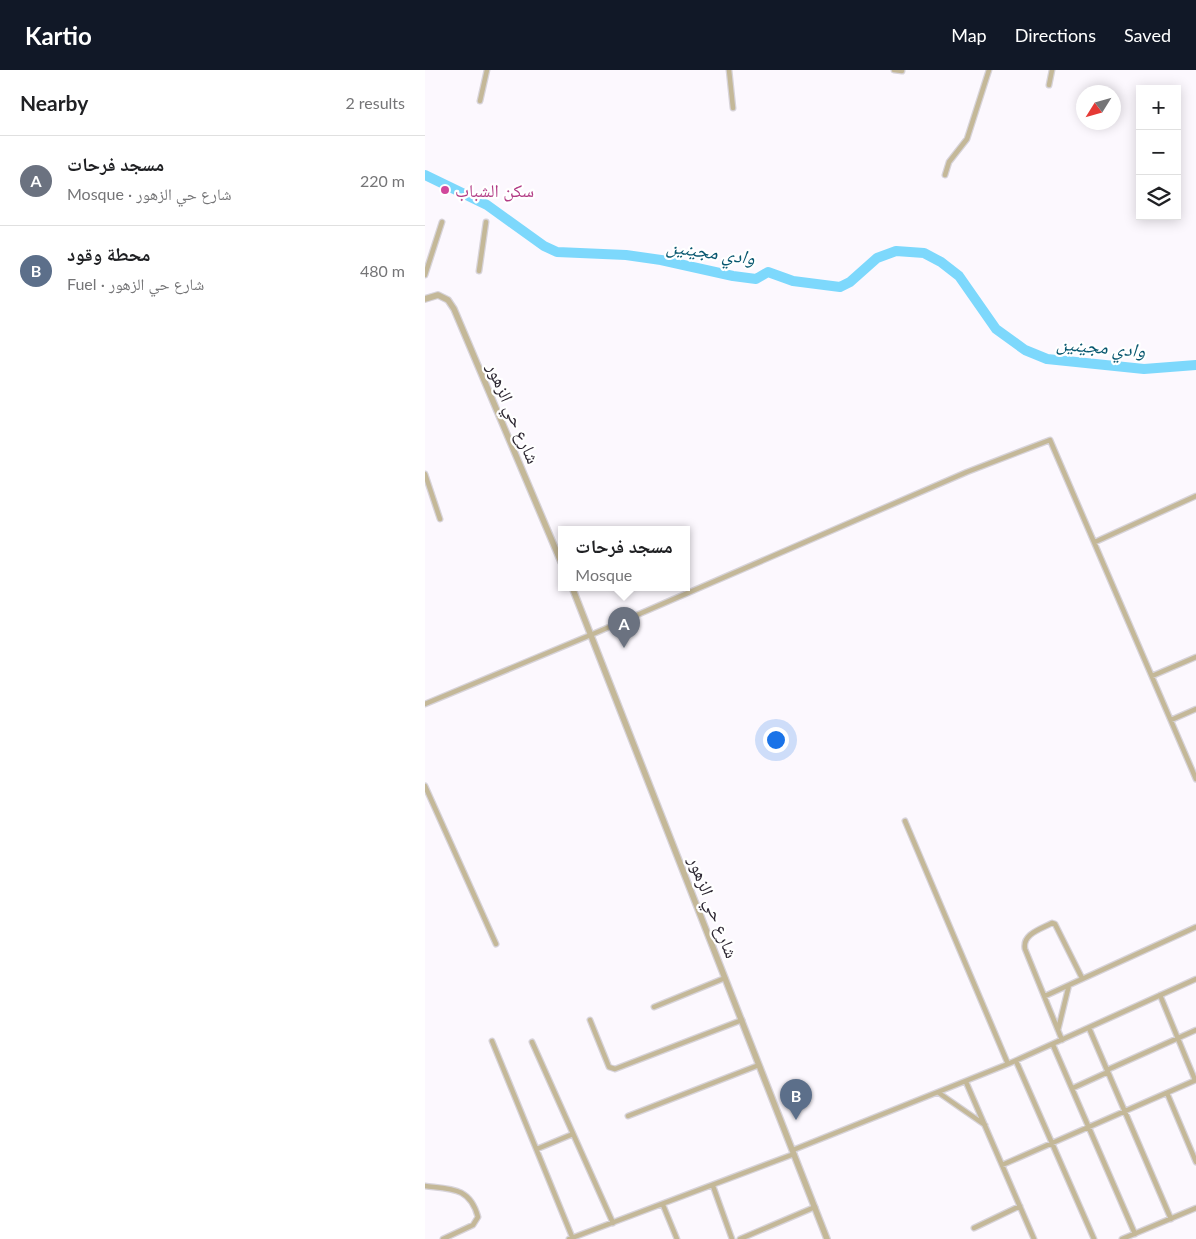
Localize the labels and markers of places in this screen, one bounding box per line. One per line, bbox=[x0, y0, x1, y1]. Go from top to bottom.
place label: سكن الشباب bbox=[455, 179, 534, 202]
marker: سكن الشباب bbox=[439, 184, 451, 196]
pin: A bbox=[608, 607, 640, 648]
pin: B bbox=[780, 1079, 812, 1120]

